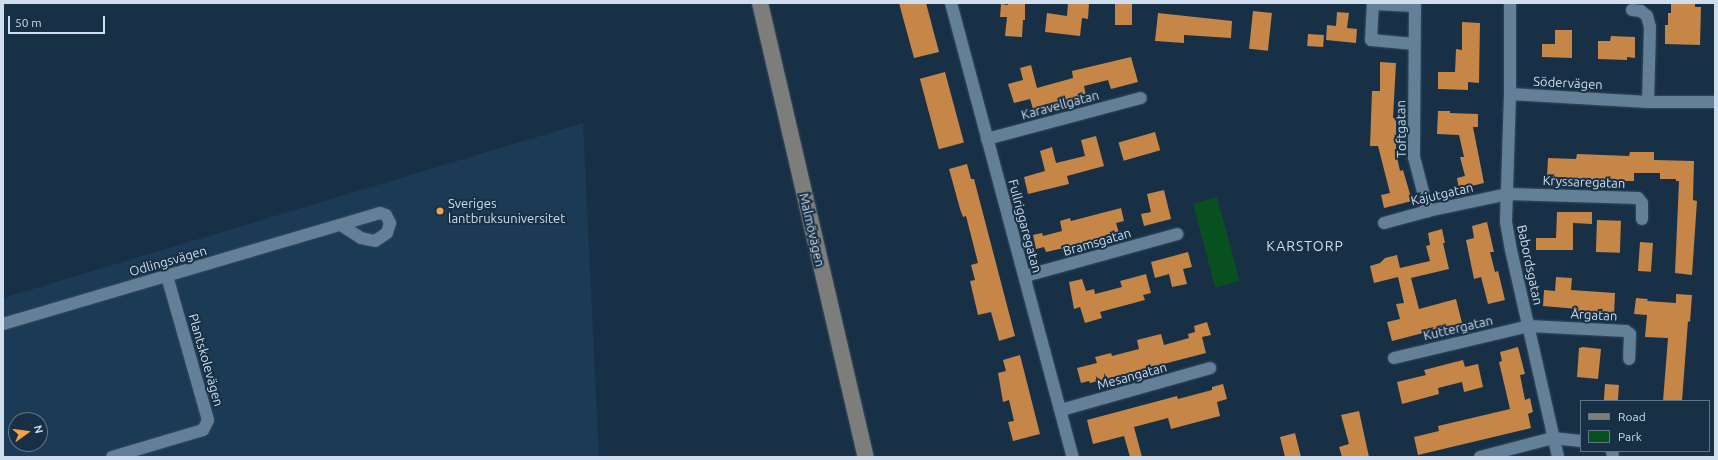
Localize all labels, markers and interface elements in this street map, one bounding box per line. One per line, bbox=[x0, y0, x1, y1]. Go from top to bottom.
scale bar bbox=[10, 8, 107, 34]
text: 50 m bbox=[15, 16, 42, 29]
street label: Södervägen bbox=[1533, 73, 1603, 93]
street label: Karavellgatan bbox=[1019, 87, 1101, 123]
street label: Toftgatan bbox=[1393, 100, 1409, 158]
street label: Kryssaregatan bbox=[1542, 173, 1626, 191]
street label: Fullriggaregatan bbox=[1005, 178, 1045, 274]
street label: Kajutgatan bbox=[1409, 179, 1475, 209]
street label: Malmövägen bbox=[796, 192, 828, 268]
place label: Sveriges lantbruksuniversitet bbox=[448, 196, 565, 227]
marker: Sveriges lantbruksuniversitet bbox=[435, 206, 445, 216]
street label: Babordsgatan bbox=[1514, 223, 1546, 307]
street label: Bramsgatan bbox=[1061, 225, 1133, 259]
district label: KARSTORP bbox=[1266, 238, 1344, 254]
street label: Odlingsvägen bbox=[127, 242, 209, 280]
street label: Årgatan bbox=[1570, 306, 1618, 324]
street label: Plantskolevägen bbox=[185, 312, 227, 408]
street label: Kuttergatan bbox=[1422, 312, 1494, 344]
street label: Mesangatan bbox=[1095, 359, 1169, 393]
legend bbox=[1580, 400, 1710, 452]
text: Road bbox=[1618, 410, 1646, 423]
north arrow bbox=[8, 412, 48, 452]
text: N bbox=[32, 424, 45, 435]
text: Park bbox=[1618, 430, 1642, 443]

